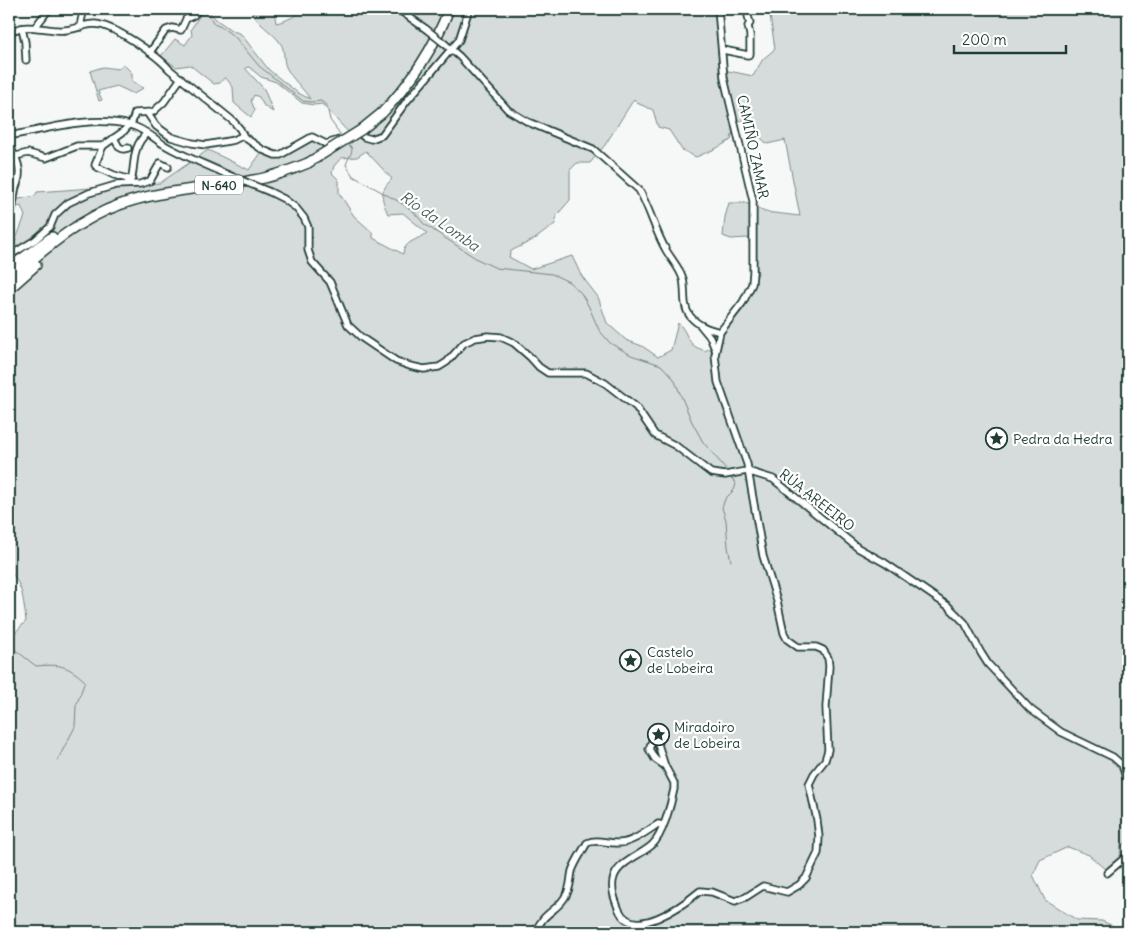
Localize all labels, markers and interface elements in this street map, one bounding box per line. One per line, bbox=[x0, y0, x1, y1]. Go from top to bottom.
scale bar bbox=[954, 22, 1067, 54]
text: 200 m bbox=[962, 30, 1007, 49]
street label: CAMIÑO ZAMAR bbox=[733, 93, 773, 201]
road number: N-640 bbox=[195, 176, 243, 194]
water label: Río da Lomba bbox=[397, 187, 484, 256]
place icon: Pedra da Hedra bbox=[985, 427, 1009, 451]
place label: Pedra da Hedra bbox=[1013, 430, 1112, 448]
street label: RÚA AREEIRO bbox=[776, 465, 858, 535]
place label: Castelo de Lobeira bbox=[647, 643, 713, 677]
place icon: Castelo de Lobeira bbox=[619, 648, 643, 672]
place label: Miradoiro de Lobeira bbox=[674, 718, 740, 752]
place icon: Miradoiro de Lobeira bbox=[646, 723, 670, 747]

